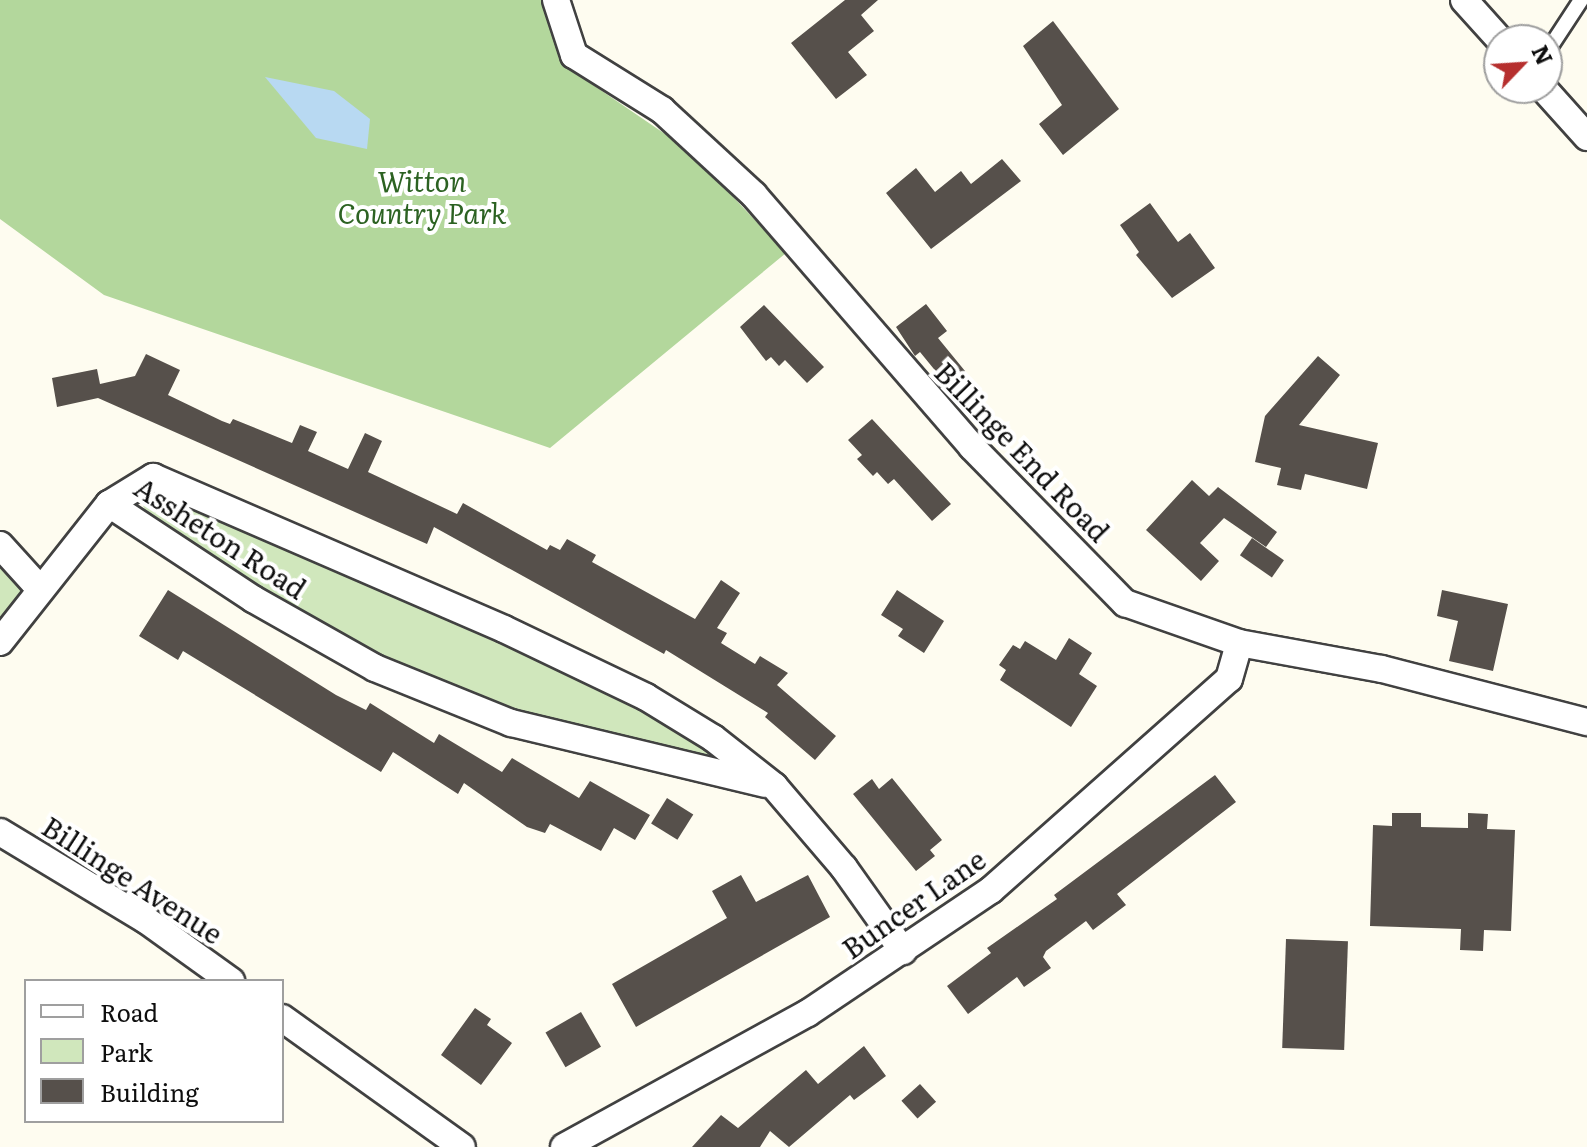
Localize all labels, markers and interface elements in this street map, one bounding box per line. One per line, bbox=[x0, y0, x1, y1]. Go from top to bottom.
north arrow bbox=[1483, 24, 1563, 104]
text: N bbox=[1525, 39, 1562, 70]
park label: Witton Country Park bbox=[338, 163, 506, 229]
street label: Billinge End Road bbox=[929, 354, 1117, 548]
street label: Assheton Road bbox=[129, 469, 313, 605]
street label: Billinge Avenue bbox=[37, 808, 229, 950]
street label: Buncer Lane bbox=[835, 841, 991, 965]
legend bbox=[24, 979, 284, 1123]
text: Road bbox=[100, 994, 158, 1029]
text: Park bbox=[100, 1034, 153, 1069]
text: Building bbox=[100, 1074, 199, 1109]

